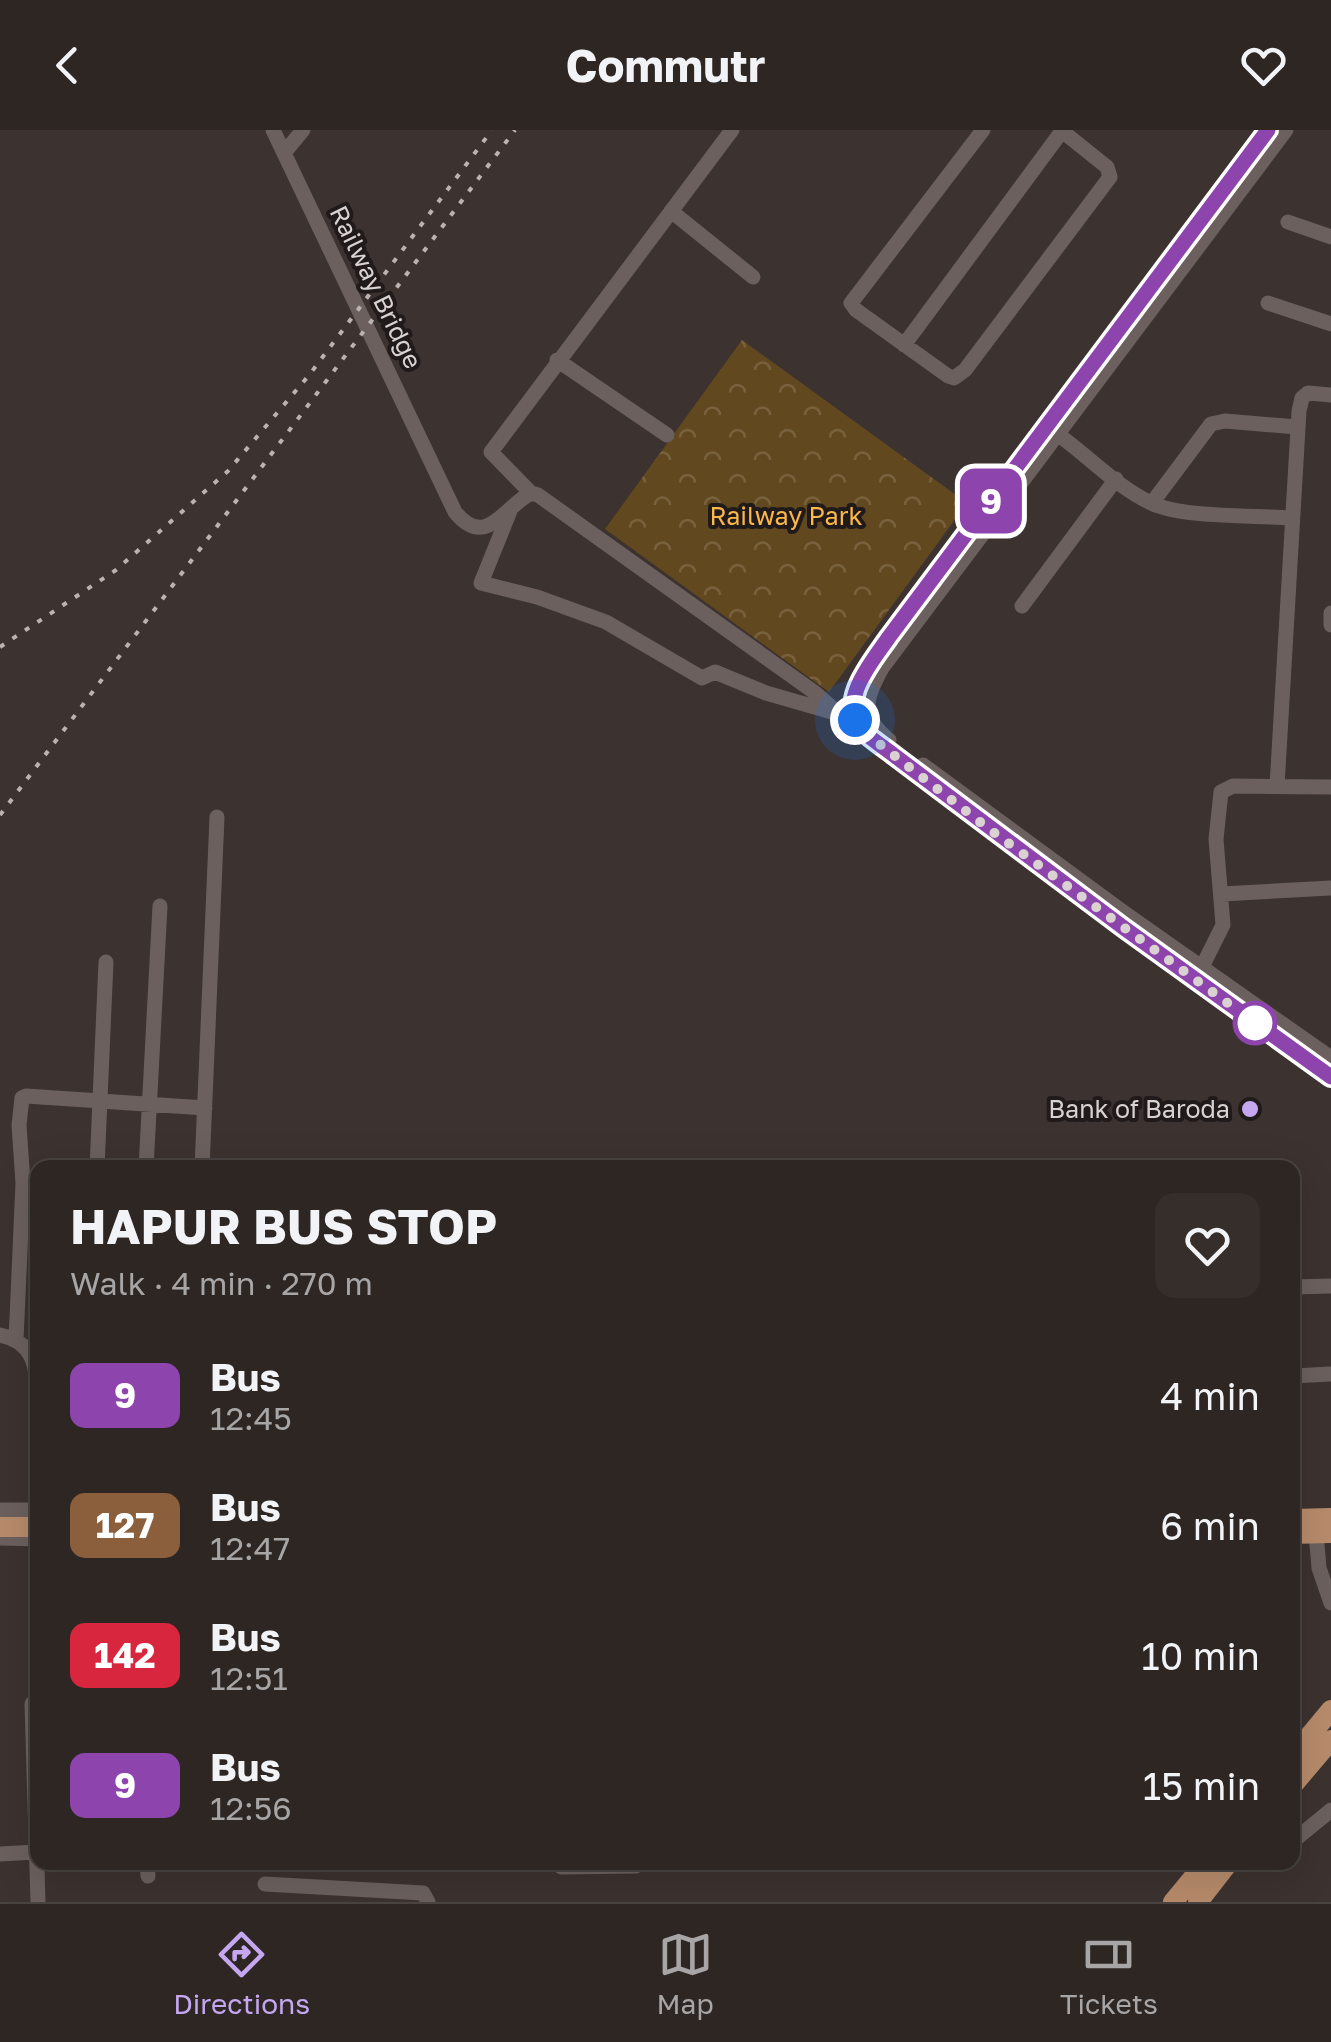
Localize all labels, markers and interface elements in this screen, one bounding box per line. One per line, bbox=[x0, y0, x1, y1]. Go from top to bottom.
icon: back bbox=[40, 38, 95, 93]
text: Commutr bbox=[565, 38, 766, 92]
icon: heart bbox=[1236, 38, 1291, 93]
street label: Railway Bridge bbox=[324, 200, 429, 373]
line badge: 9 bbox=[958, 468, 1024, 534]
text: 9 bbox=[980, 480, 1002, 522]
park label: Railway Park bbox=[709, 500, 863, 531]
your location bbox=[830, 695, 880, 745]
unlabelled marker bbox=[1234, 1002, 1276, 1044]
place label: Bank of Baroda bbox=[1048, 1093, 1230, 1124]
marker: Bank of Baroda bbox=[1239, 1098, 1261, 1120]
button: heart bbox=[1155, 1193, 1260, 1298]
text: HAPUR BUS STOP bbox=[70, 1197, 497, 1255]
text: Walk · 4 min · 270 m bbox=[70, 1264, 373, 1302]
text: Bus bbox=[210, 1354, 281, 1399]
text: 4 min bbox=[1160, 1373, 1260, 1418]
text: 9 bbox=[114, 1374, 136, 1416]
text: 12:45 bbox=[210, 1399, 292, 1437]
text: Bus bbox=[210, 1484, 281, 1529]
text: 6 min bbox=[1160, 1503, 1260, 1548]
text: 127 bbox=[96, 1504, 154, 1546]
text: 12:47 bbox=[210, 1529, 290, 1567]
text: Bus bbox=[210, 1614, 281, 1659]
text: 10 min bbox=[1141, 1633, 1260, 1678]
text: 142 bbox=[94, 1634, 156, 1676]
text: 12:51 bbox=[210, 1659, 288, 1697]
text: Bus bbox=[210, 1744, 281, 1789]
text: 15 min bbox=[1143, 1763, 1260, 1808]
text: 9 bbox=[114, 1764, 136, 1806]
text: 12:56 bbox=[210, 1789, 292, 1827]
tab: Directions bbox=[173, 1927, 310, 2020]
tab: Map bbox=[656, 1927, 714, 2020]
tab: Tickets bbox=[1060, 1927, 1158, 2020]

